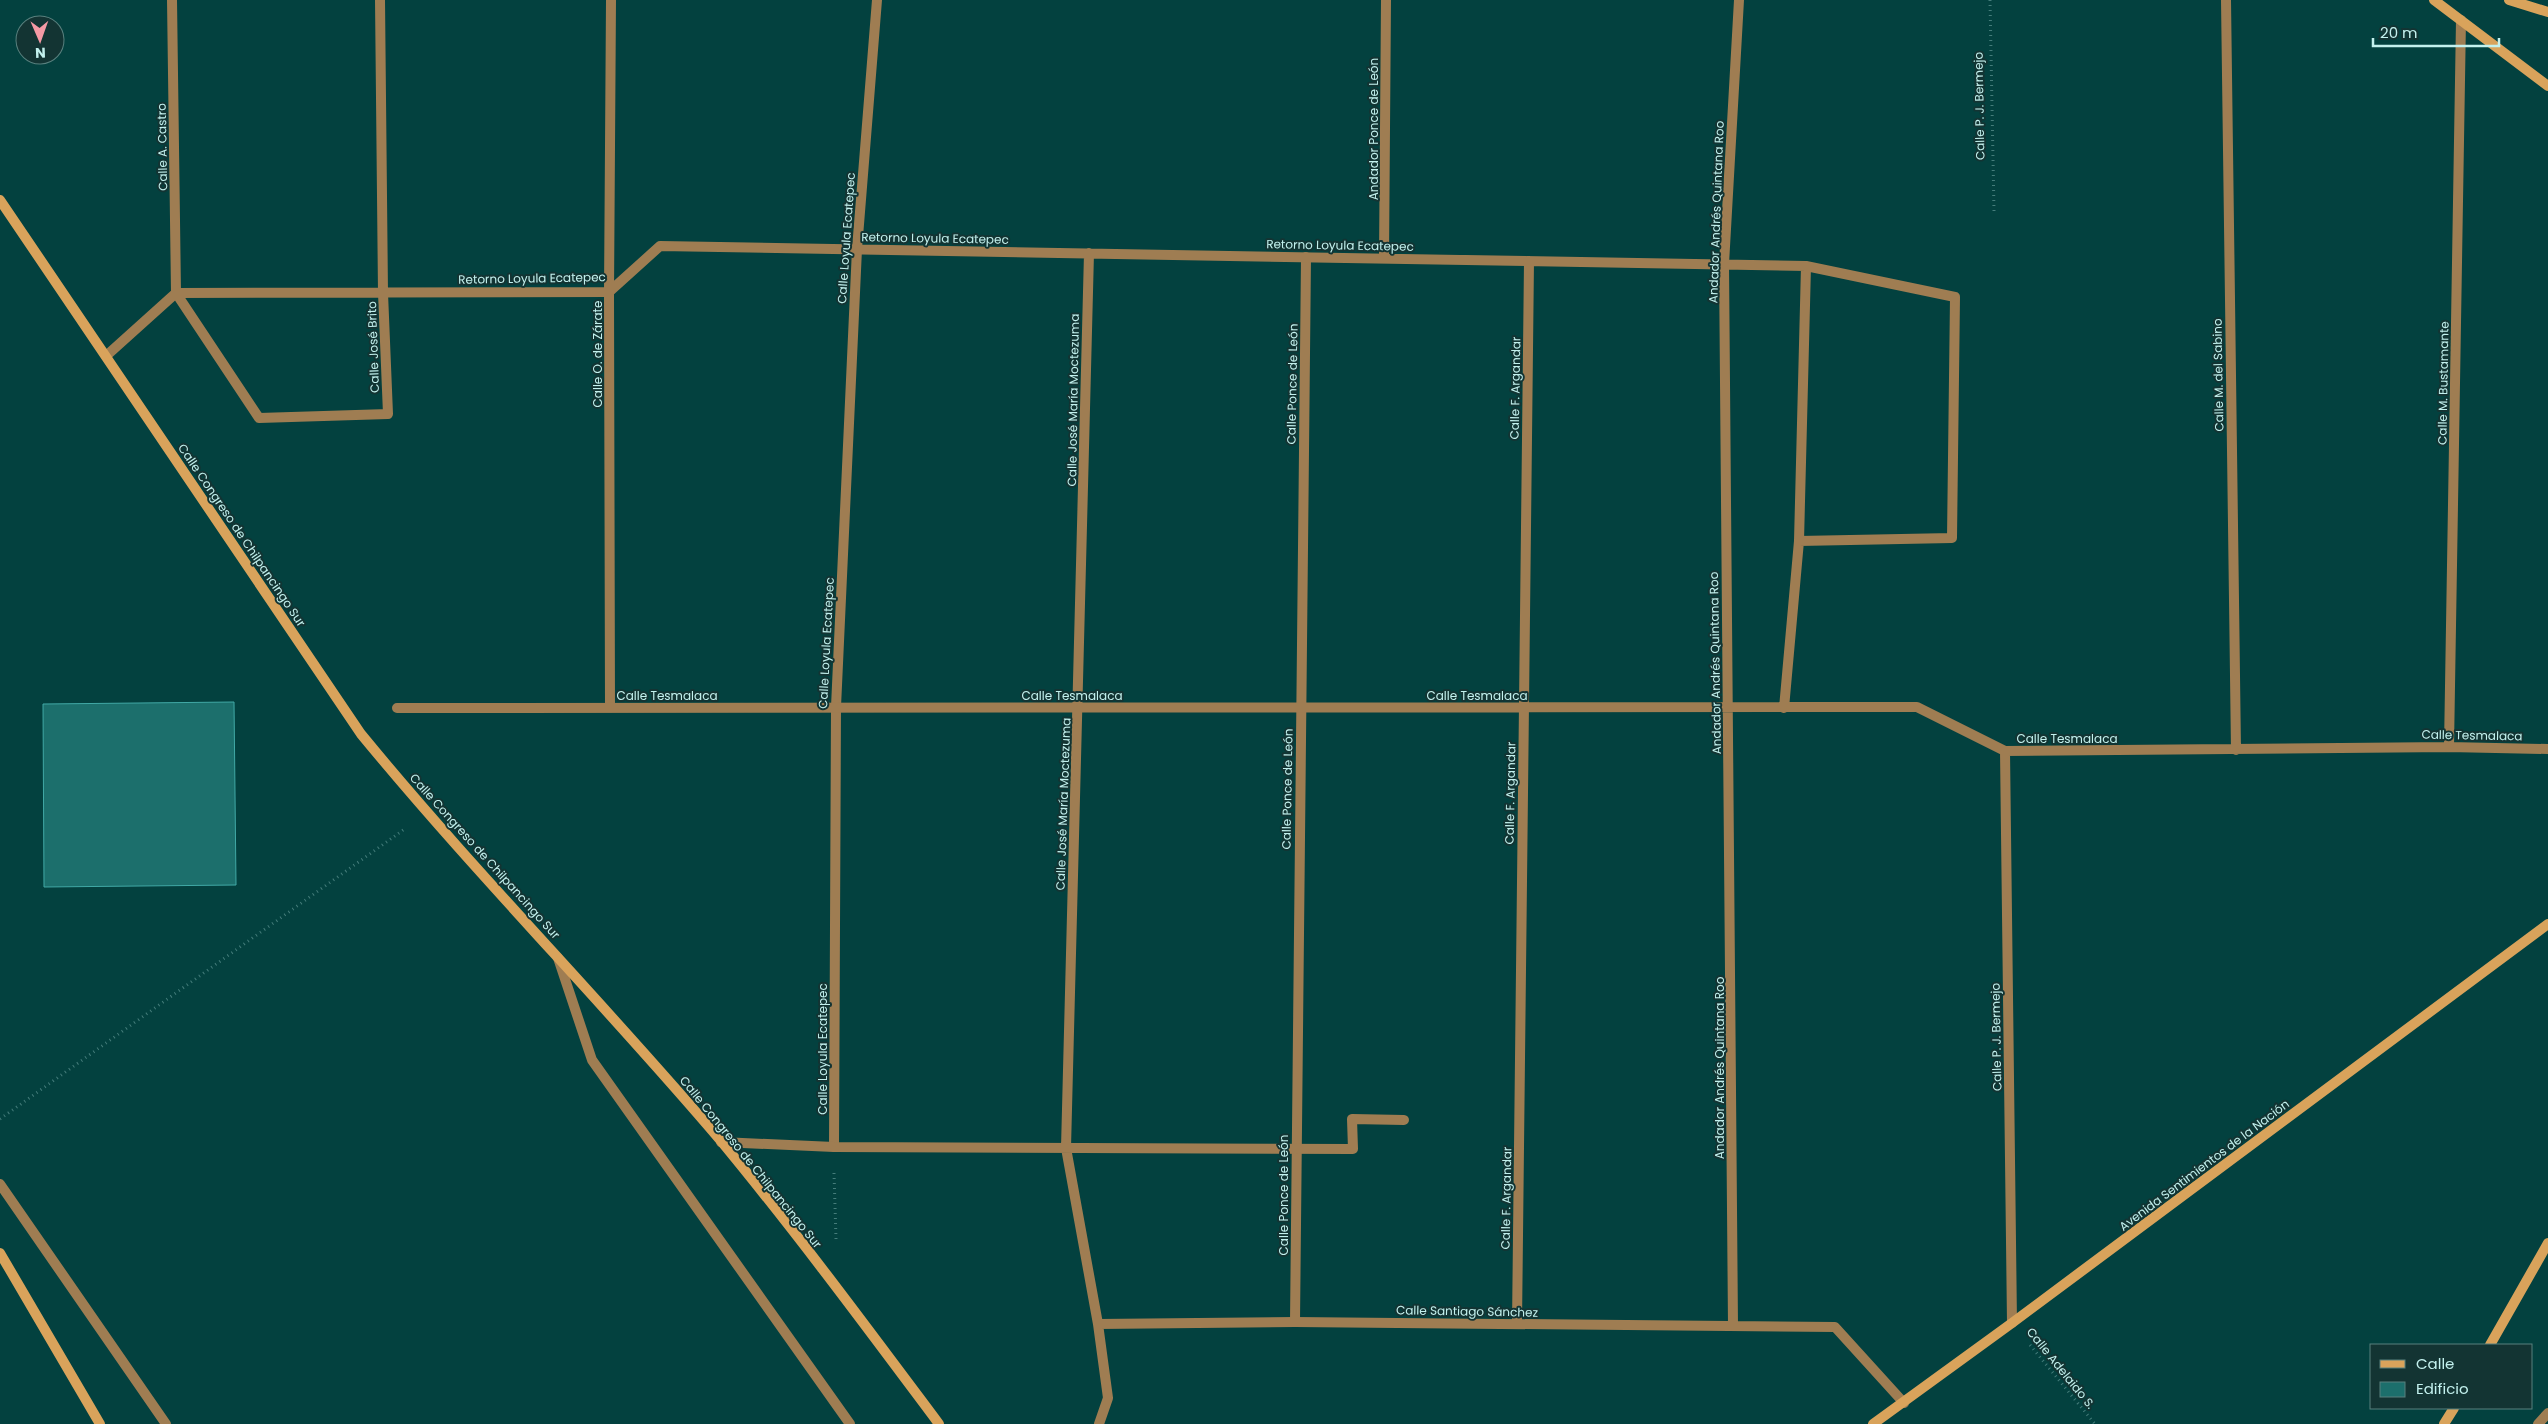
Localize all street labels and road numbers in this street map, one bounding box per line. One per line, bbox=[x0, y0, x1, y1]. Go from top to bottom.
street label: Calle P. J. Bermejo bbox=[1970, 51, 1988, 160]
street label: Andador Ponce de León bbox=[1365, 58, 1382, 200]
street label: Calle A. Castro bbox=[153, 103, 171, 191]
street label: Andador Andrés Quintana Roo bbox=[1704, 120, 1728, 304]
street label: Calle Loyula Ecatepec bbox=[833, 172, 859, 304]
street label: Retorno Loyula Ecatepec bbox=[861, 228, 1009, 248]
street label: Retorno Loyula Ecatepec bbox=[1266, 235, 1414, 255]
street label: Retorno Loyula Ecatepec bbox=[458, 268, 606, 288]
street label: Calle José Brito bbox=[363, 301, 383, 393]
street label: Calle O. de Zárate bbox=[589, 301, 606, 407]
street label: Calle José María Moctezuma bbox=[1063, 313, 1083, 487]
street label: Calle M. del Sabino bbox=[2209, 318, 2227, 432]
street label: Calle M. Bustamante bbox=[2433, 321, 2453, 445]
street label: Calle Ponce de León bbox=[1282, 323, 1302, 445]
street label: Calle F. Argandar bbox=[1506, 336, 1524, 440]
street label: Calle Congreso de Chilpancingo Sur bbox=[174, 440, 310, 630]
street label: Andador Andrés Quintana Roo bbox=[1705, 571, 1725, 754]
street label: Calle Loyula Ecatepec bbox=[814, 577, 838, 709]
street label: Calle Tesmalaca bbox=[616, 687, 718, 704]
street label: Calle Tesmalaca bbox=[1021, 687, 1123, 704]
street label: Calle Tesmalaca bbox=[1426, 687, 1528, 704]
street label: Calle José María Moctezuma bbox=[1051, 717, 1075, 891]
street label: Calle Tesmalaca bbox=[2421, 726, 2523, 744]
street label: Calle Ponce de León bbox=[1277, 728, 1297, 850]
street label: Calle Tesmalaca bbox=[2016, 730, 2118, 747]
street label: Calle F. Argandar bbox=[1501, 741, 1519, 845]
street label: Calle Congreso de Chilpancingo Sur bbox=[406, 770, 564, 943]
street label: Andador Andrés Quintana Roo bbox=[1711, 976, 1728, 1159]
street label: Calle P. J. Bermejo bbox=[1987, 982, 2005, 1091]
street label: Calle Loyula Ecatepec bbox=[814, 983, 831, 1115]
street label: Calle Congreso de Chilpancingo Sur bbox=[676, 1072, 826, 1252]
street label: Avenida Sentimientos de la Nación bbox=[2115, 1095, 2293, 1235]
street label: Calle Ponce de León bbox=[1275, 1135, 1292, 1255]
street label: Calle F. Argandar bbox=[1497, 1146, 1515, 1250]
street label: Calle Santiago Sánchez bbox=[1396, 1301, 1538, 1321]
street label: Calle Adelaido S. bbox=[2023, 1324, 2099, 1412]

